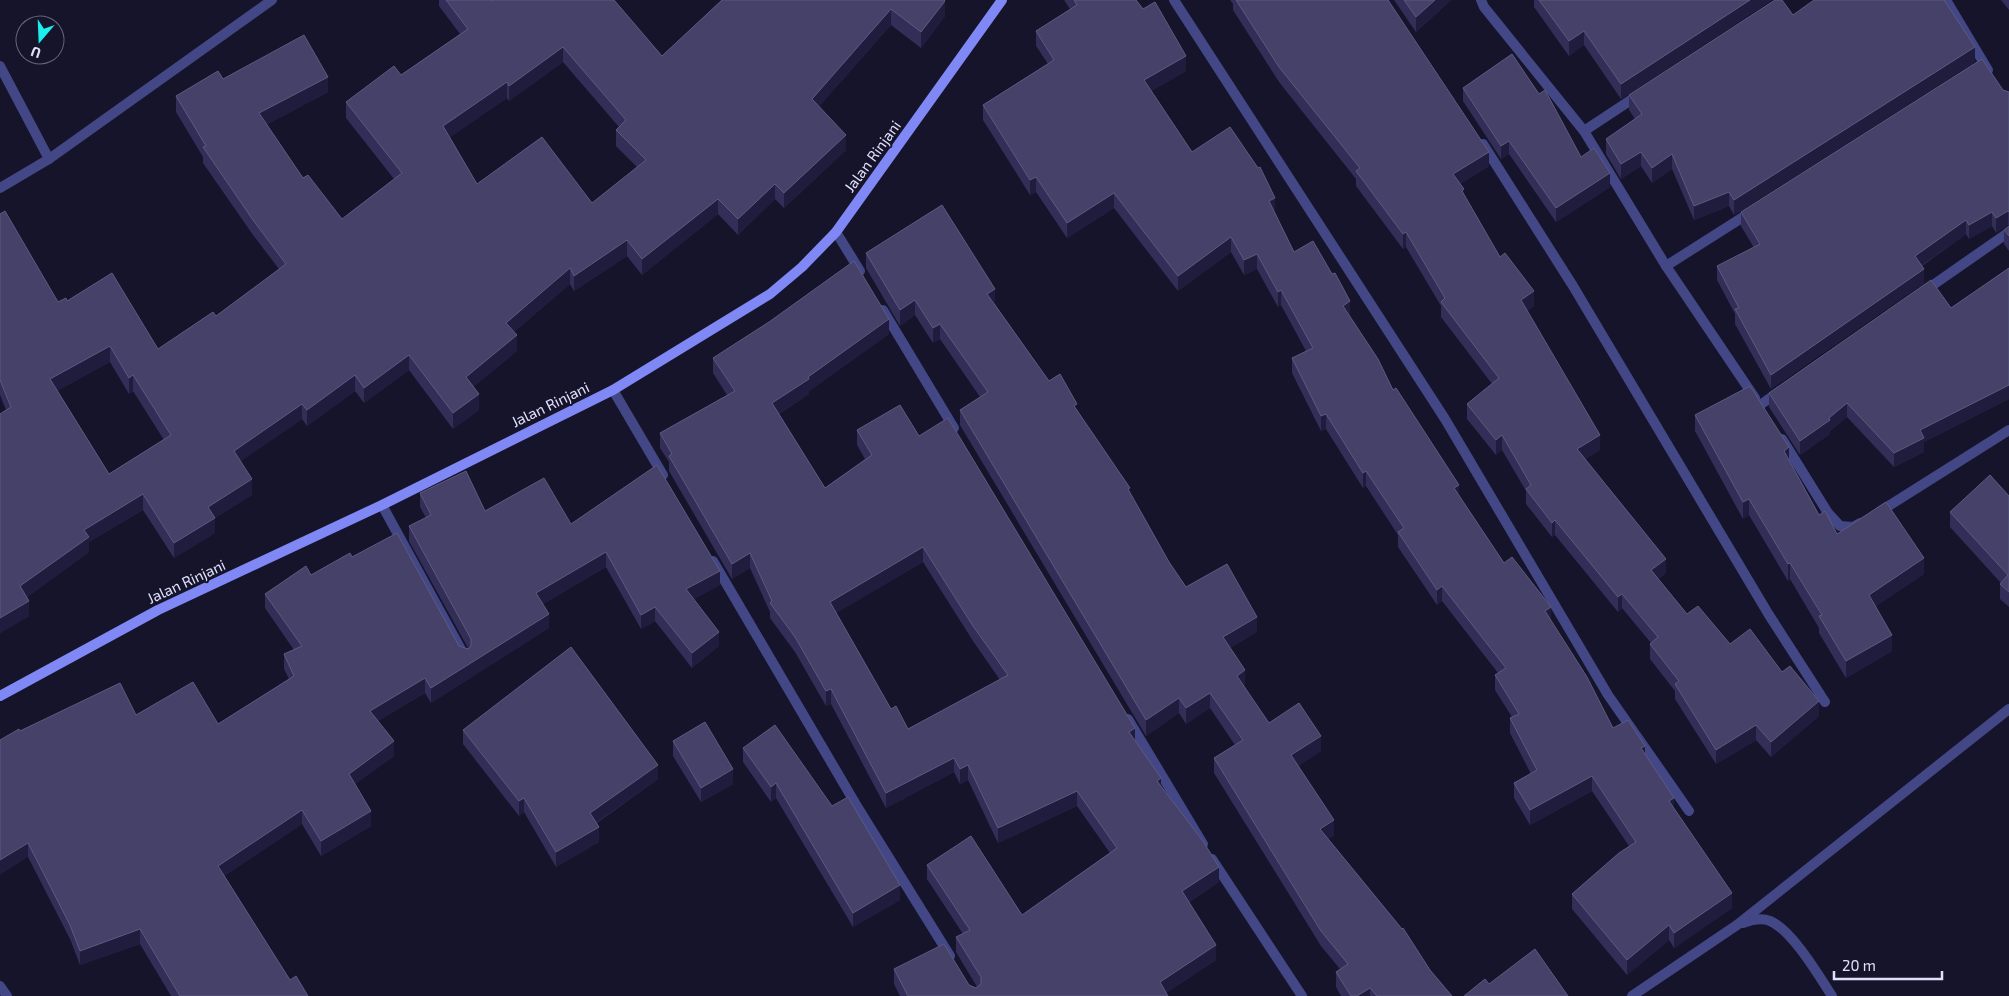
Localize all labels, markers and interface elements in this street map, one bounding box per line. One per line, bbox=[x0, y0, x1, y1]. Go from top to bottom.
north arrow bbox=[15, 15, 65, 65]
text: U bbox=[28, 43, 43, 62]
street label: Jalan Rinjani bbox=[840, 117, 905, 196]
street label: Jalan Rinjani bbox=[508, 377, 592, 431]
street label: Jalan Rinjani bbox=[144, 555, 228, 608]
scale bar bbox=[1834, 948, 1942, 980]
text: 20 m bbox=[1842, 956, 1876, 974]

